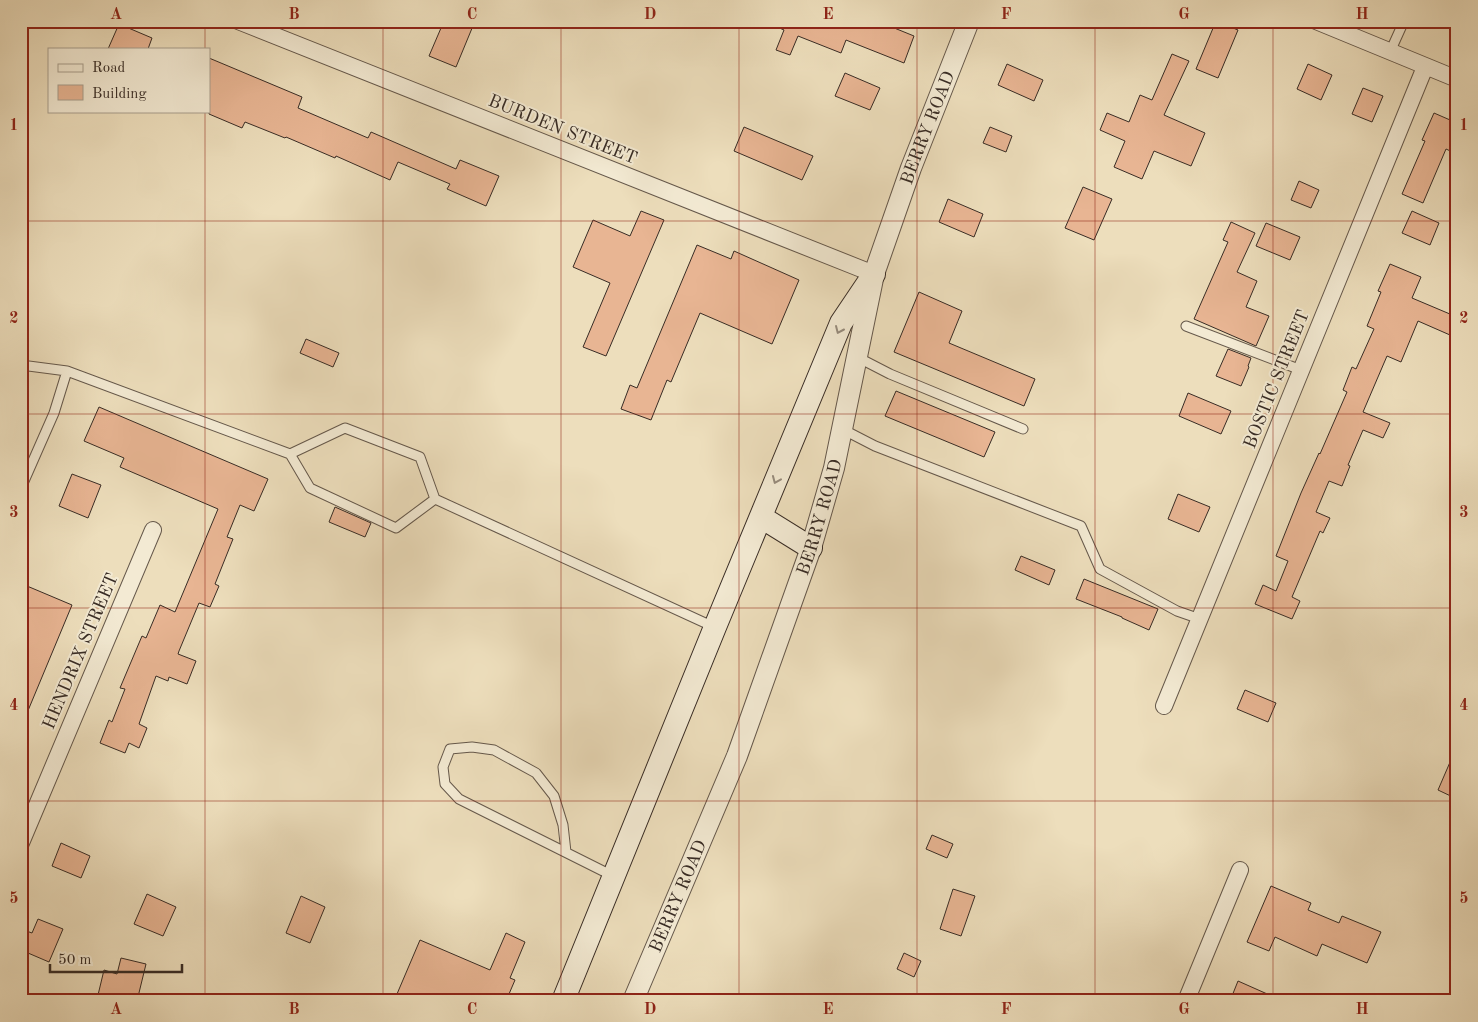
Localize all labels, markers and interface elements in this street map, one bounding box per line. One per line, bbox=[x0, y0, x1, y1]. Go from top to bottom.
text: A bbox=[110, 7, 122, 23]
text: B bbox=[288, 7, 300, 23]
text: C bbox=[467, 7, 477, 23]
text: D bbox=[644, 7, 656, 23]
text: E bbox=[822, 7, 834, 23]
text: F bbox=[1001, 7, 1012, 23]
text: G bbox=[1178, 7, 1190, 23]
text: H bbox=[1355, 7, 1369, 23]
legend bbox=[48, 48, 210, 112]
text: Road bbox=[92, 61, 126, 76]
street label: BERRY ROAD bbox=[898, 69, 958, 187]
text: Building bbox=[92, 87, 147, 102]
street label: BURDEN STREET bbox=[486, 92, 640, 168]
text: 1 bbox=[9, 118, 19, 134]
text: 1 bbox=[1459, 118, 1469, 134]
street label: BOSTIC STREET bbox=[1241, 307, 1313, 451]
text: 2 bbox=[9, 311, 19, 327]
text: 2 bbox=[1459, 311, 1469, 327]
one-way arrow bbox=[834, 325, 845, 334]
street label: BERRY ROAD bbox=[794, 458, 846, 578]
one-way arrow bbox=[772, 475, 783, 484]
text: 3 bbox=[9, 505, 19, 521]
text: 3 bbox=[1459, 505, 1469, 521]
street label: HENDRIX STREET bbox=[40, 571, 122, 732]
text: 4 bbox=[9, 698, 19, 714]
text: 4 bbox=[1459, 698, 1469, 714]
street label: BERRY ROAD bbox=[647, 838, 710, 955]
text: 5 bbox=[9, 891, 19, 907]
text: 5 bbox=[1459, 891, 1469, 907]
scale bar bbox=[50, 942, 182, 974]
text: 50 m bbox=[58, 953, 92, 968]
text: A bbox=[110, 1002, 122, 1018]
text: B bbox=[288, 1002, 300, 1018]
text: C bbox=[467, 1002, 477, 1018]
text: D bbox=[644, 1002, 656, 1018]
text: E bbox=[822, 1002, 834, 1018]
text: F bbox=[1001, 1002, 1012, 1018]
text: G bbox=[1178, 1002, 1190, 1018]
text: H bbox=[1355, 1002, 1369, 1018]

